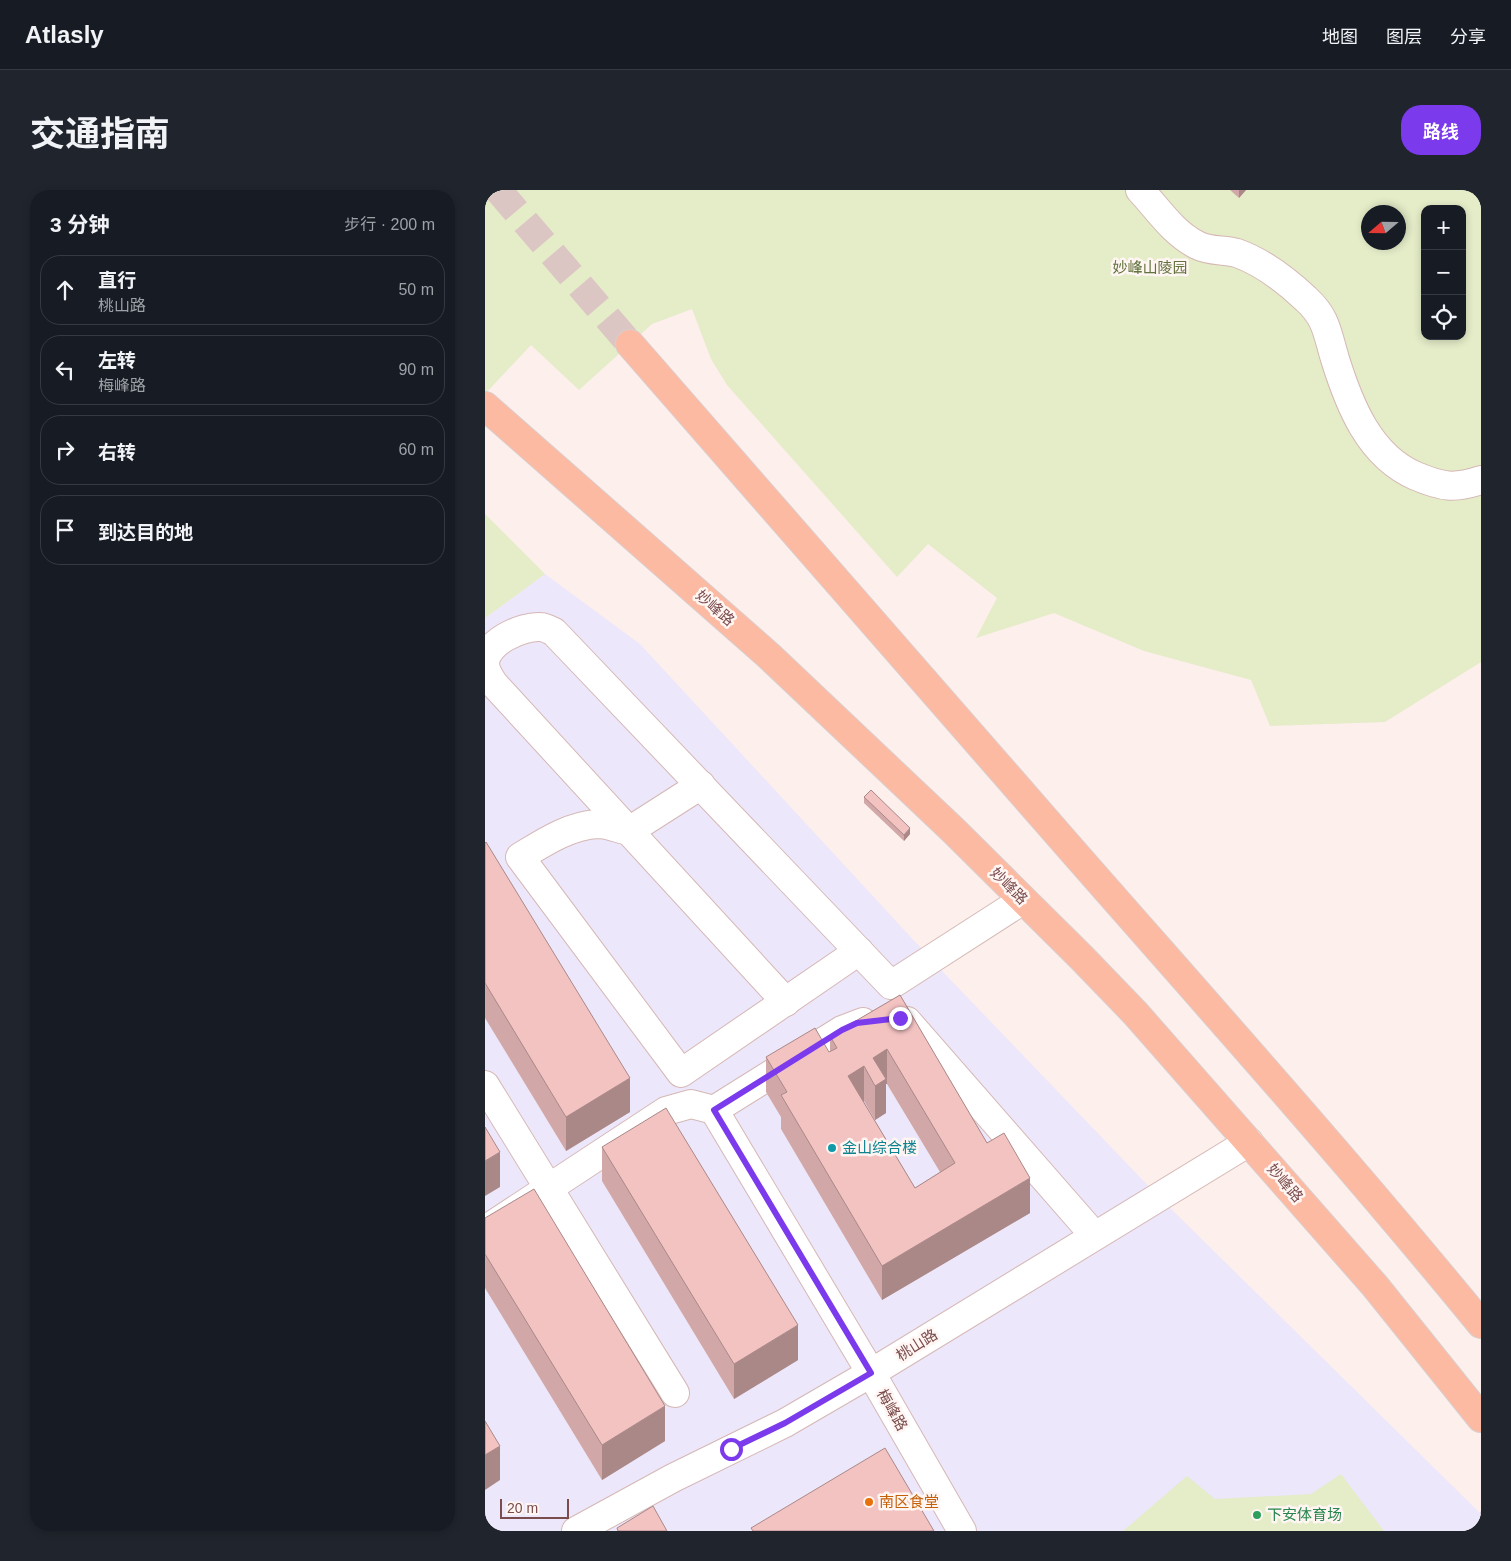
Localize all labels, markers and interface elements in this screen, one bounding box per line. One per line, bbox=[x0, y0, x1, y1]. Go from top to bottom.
text: Atlasly bbox=[25, 21, 104, 48]
text: 地图 bbox=[1322, 27, 1358, 47]
text: 图层 bbox=[1386, 27, 1422, 47]
text: 分享 bbox=[1450, 27, 1486, 47]
button: 路线 bbox=[1401, 105, 1481, 155]
text: 交通指南 bbox=[30, 114, 170, 153]
north arrow bbox=[1361, 205, 1406, 250]
map controls bbox=[1421, 205, 1466, 340]
button: + bbox=[1421, 205, 1466, 250]
text: 3 分钟 bbox=[50, 213, 110, 236]
text: 步行 · 200 m bbox=[344, 216, 435, 233]
button: − bbox=[1421, 250, 1466, 295]
park label: 妙峰山陵园 bbox=[1112, 259, 1188, 276]
text: 直行 bbox=[98, 270, 136, 291]
icon: ahead bbox=[51, 276, 79, 304]
text: 50 m bbox=[398, 281, 434, 298]
button: locate bbox=[1421, 295, 1466, 340]
text: 桃山路 bbox=[98, 297, 146, 314]
text: 左转 bbox=[98, 350, 136, 371]
icon: left bbox=[51, 356, 79, 384]
text: 90 m bbox=[398, 361, 434, 378]
text: 梅峰路 bbox=[98, 377, 146, 394]
icon: right bbox=[51, 436, 79, 464]
text: 60 m bbox=[398, 441, 434, 458]
text: 右转 bbox=[98, 442, 136, 463]
icon: arrive bbox=[51, 516, 79, 544]
text: 到达目的地 bbox=[98, 522, 193, 543]
street label: 妙峰路 bbox=[693, 586, 738, 629]
street label: 妙峰路 bbox=[987, 864, 1031, 908]
route end bbox=[889, 1007, 912, 1030]
place label: 金山综合楼 bbox=[842, 1139, 917, 1156]
marker: 金山综合楼 bbox=[826, 1142, 838, 1154]
street label: 妙峰路 bbox=[1264, 1160, 1307, 1205]
street label: 桃山路 bbox=[893, 1325, 940, 1364]
street label: 梅峰路 bbox=[874, 1386, 911, 1433]
route start bbox=[720, 1438, 743, 1461]
place label: 南区食堂 bbox=[879, 1493, 939, 1510]
scale bar bbox=[500, 1496, 569, 1519]
marker: 南区食堂 bbox=[863, 1496, 875, 1508]
text: 20 m bbox=[507, 1500, 538, 1516]
place label: 下安体育场 bbox=[1267, 1506, 1342, 1523]
marker: 下安体育场 bbox=[1251, 1509, 1263, 1521]

